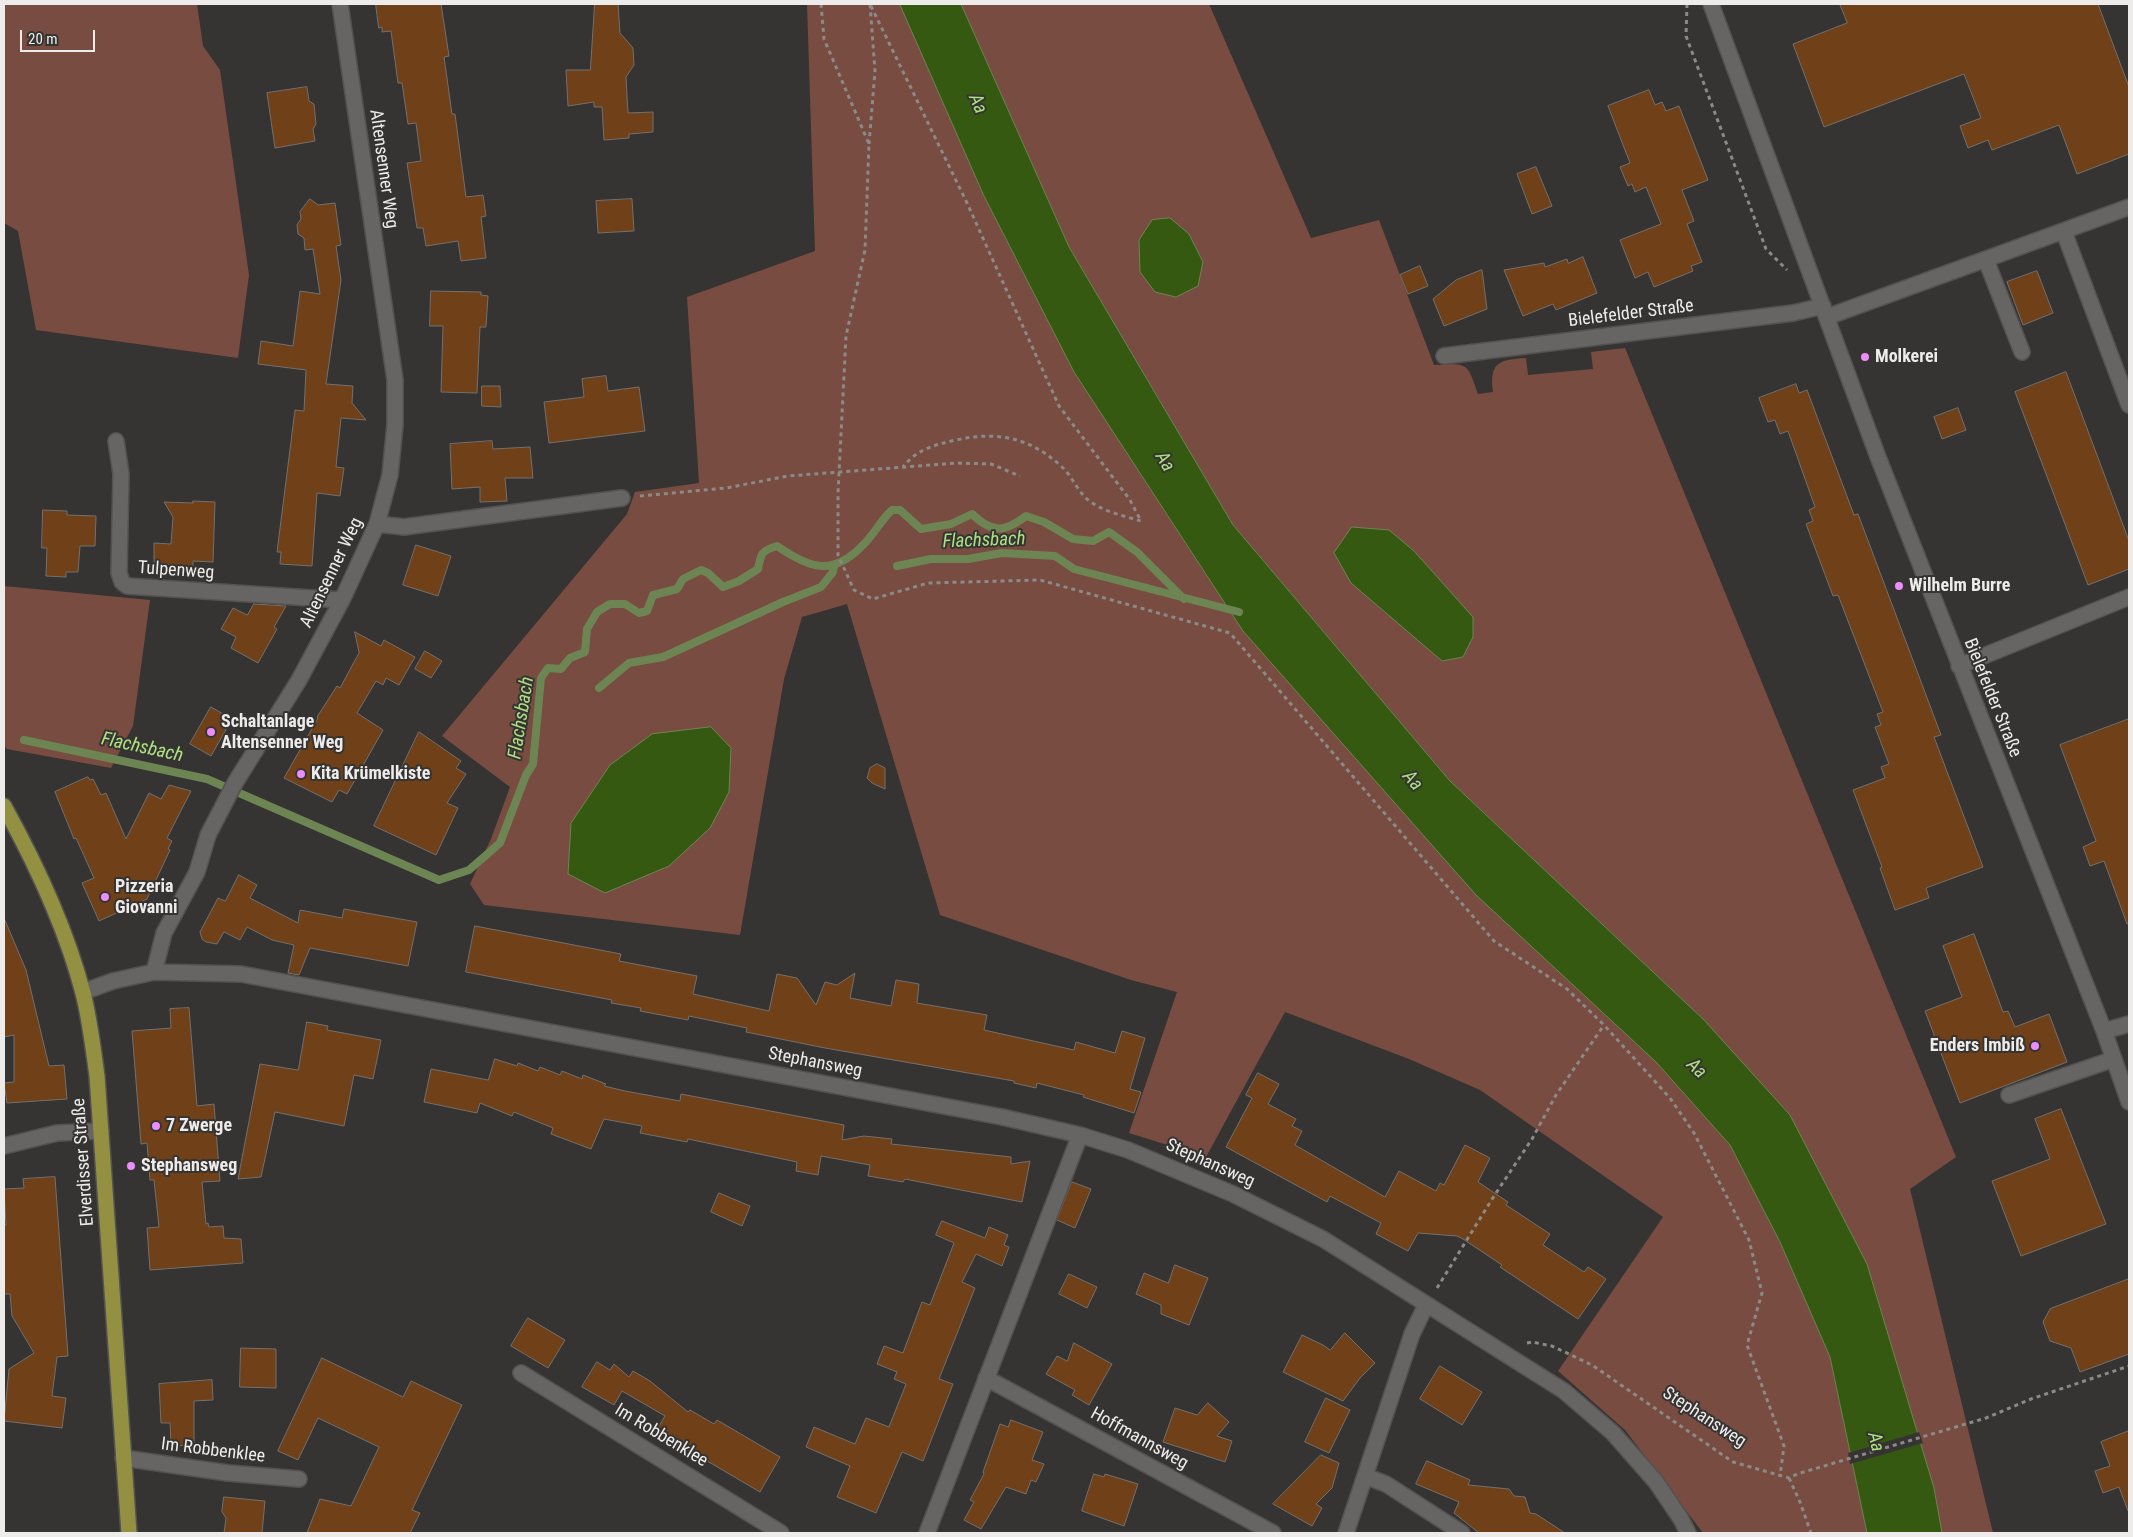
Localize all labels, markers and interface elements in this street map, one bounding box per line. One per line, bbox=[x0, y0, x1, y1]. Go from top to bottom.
scale bar bbox=[22, 20, 98, 52]
text: 20 m bbox=[28, 30, 58, 48]
water label: Aa bbox=[963, 90, 991, 118]
street label: Altensenner Weg bbox=[364, 108, 402, 230]
street label: Bielefelder Straße bbox=[1567, 296, 1695, 332]
place label: Molkerei bbox=[1875, 346, 1938, 368]
marker: Molkerei bbox=[1859, 351, 1871, 363]
water label: Aa bbox=[1149, 448, 1179, 476]
street label: Altensenner Weg bbox=[296, 514, 368, 632]
water label: Flachsbach bbox=[942, 528, 1026, 554]
street label: Tulpenweg bbox=[137, 558, 215, 584]
place label: Wilhelm Burre bbox=[1909, 575, 2010, 597]
marker: Wilhelm Burre bbox=[1893, 580, 1905, 592]
street label: Bielefelder Straße bbox=[1958, 635, 2026, 761]
water label: Flachsbach bbox=[504, 675, 540, 761]
place label: Schaltanlage Altensenner Weg bbox=[221, 711, 343, 754]
marker: Schaltanlage Altensenner Weg bbox=[205, 726, 217, 738]
water label: Flachsbach bbox=[99, 728, 185, 768]
place label: Kita Krümelkiste bbox=[311, 763, 430, 785]
water label: Aa bbox=[1397, 766, 1427, 796]
marker: Kita Krümelkiste bbox=[295, 768, 307, 780]
place label: Pizzeria Giovanni bbox=[115, 876, 178, 919]
marker: Pizzeria Giovanni bbox=[99, 891, 111, 903]
place label: Enders Imbiß bbox=[1930, 1035, 2025, 1057]
marker: Enders Imbiß bbox=[2029, 1040, 2041, 1052]
street label: Stephansweg bbox=[766, 1043, 864, 1083]
water label: Aa bbox=[1681, 1054, 1711, 1084]
street label: Elverdisser Straße bbox=[69, 1097, 99, 1227]
place label: 7 Zwerge bbox=[166, 1115, 232, 1137]
marker: 7 Zwerge bbox=[150, 1120, 162, 1132]
street label: Stephansweg bbox=[1162, 1135, 1258, 1193]
place label: Stephansweg bbox=[141, 1155, 237, 1177]
marker: Stephansweg bbox=[125, 1160, 137, 1172]
street label: Stephansweg bbox=[1658, 1383, 1750, 1453]
street label: Im Robbenklee bbox=[611, 1400, 711, 1472]
street label: Hoffmannsweg bbox=[1086, 1403, 1192, 1475]
water label: Aa bbox=[1862, 1430, 1888, 1454]
street label: Im Robbenklee bbox=[160, 1434, 266, 1468]

